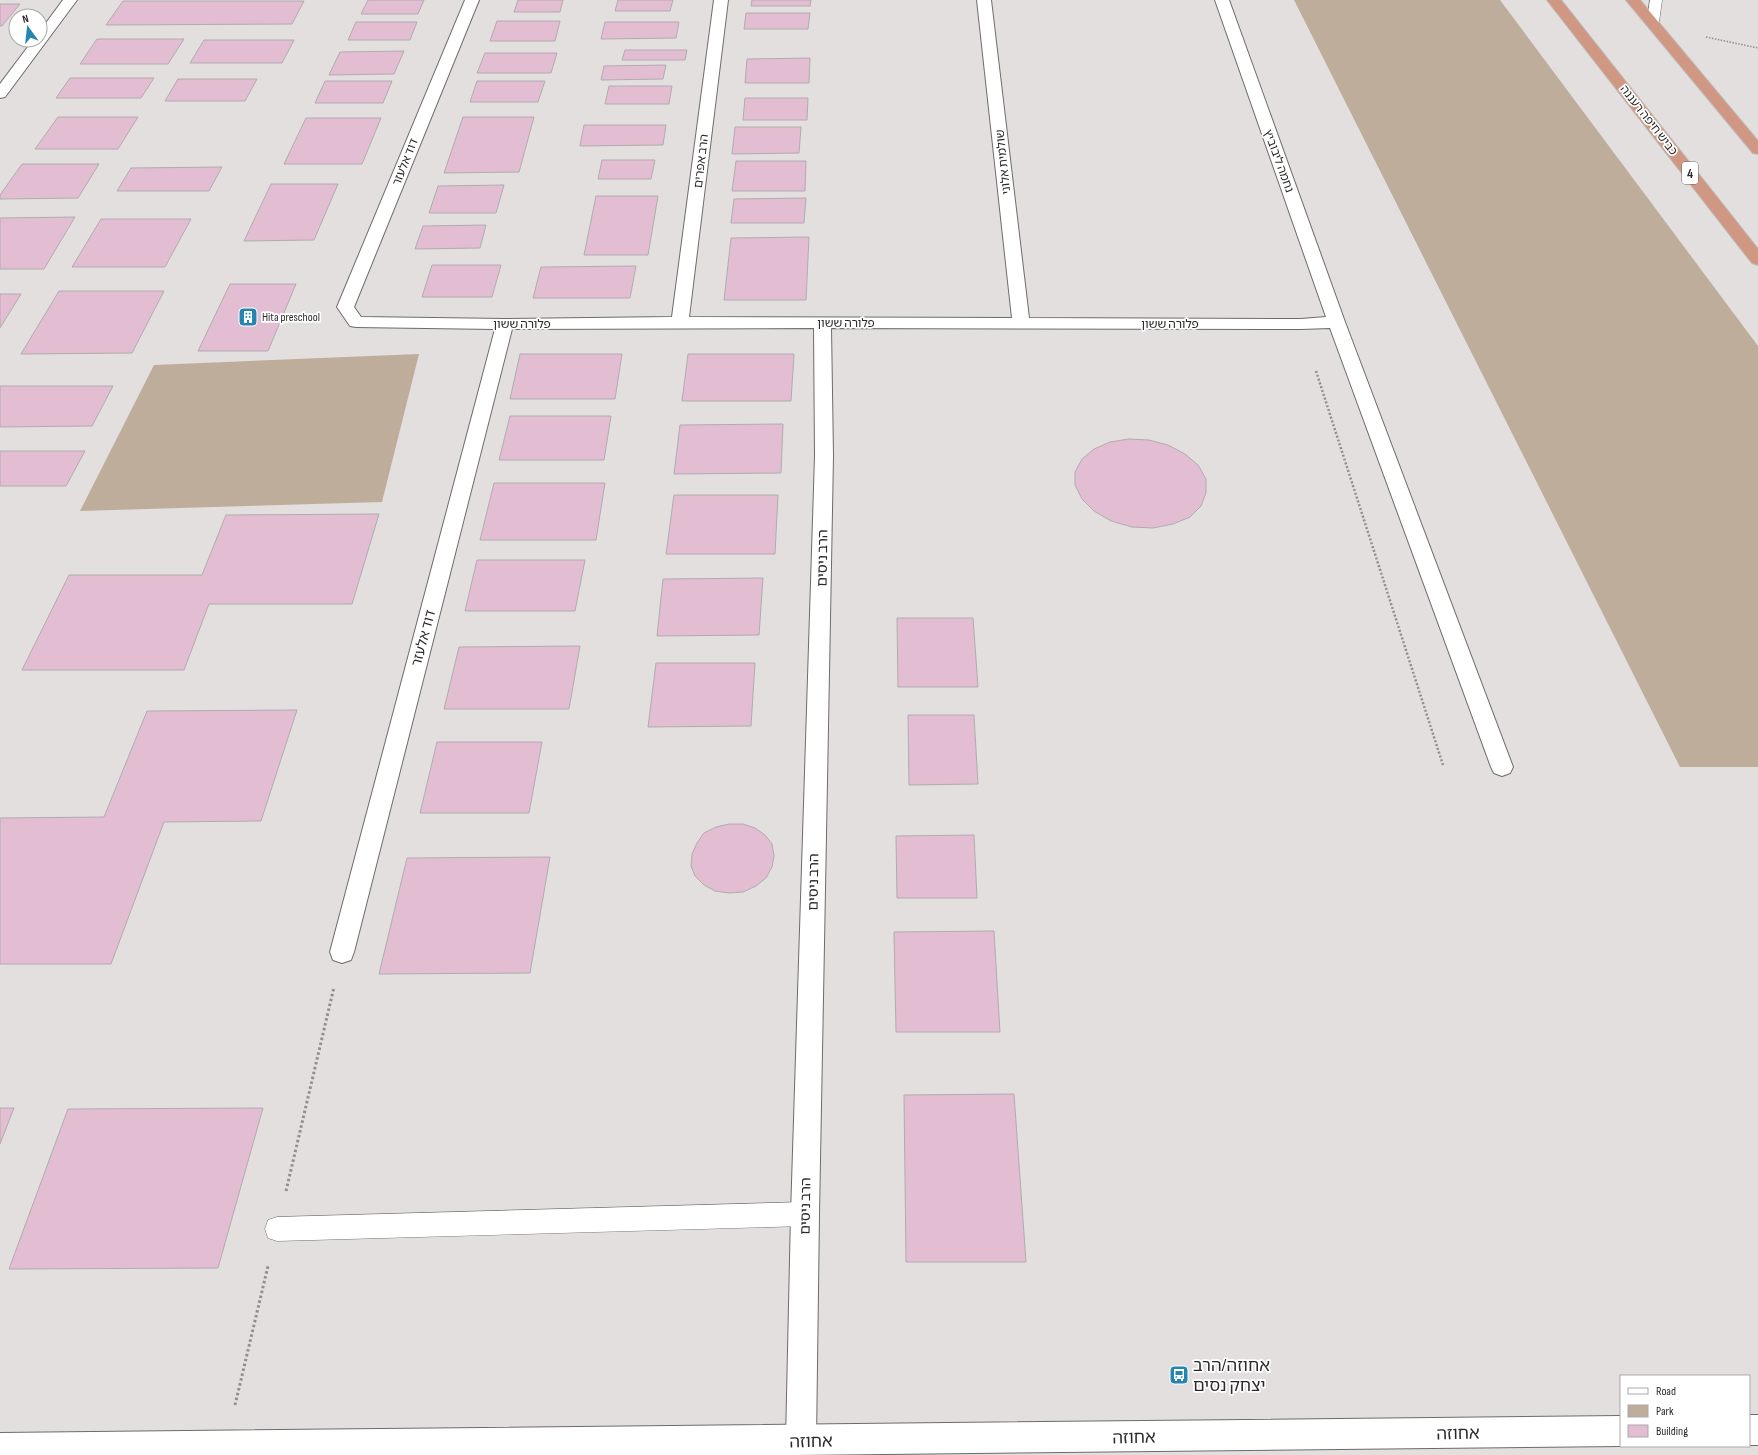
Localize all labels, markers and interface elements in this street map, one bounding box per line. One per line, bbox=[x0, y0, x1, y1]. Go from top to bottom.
north arrow bbox=[8, 8, 48, 48]
text: N bbox=[21, 12, 30, 26]
street label: כביש חיפה רעננה bbox=[1616, 82, 1681, 158]
street label: נחמה ליבוביץ bbox=[1260, 128, 1297, 195]
street label: שולמית אלוני bbox=[993, 129, 1014, 195]
street label: הרב אפרים bbox=[691, 133, 712, 189]
street label: דוד אלעזר bbox=[389, 136, 422, 188]
road number: 4 bbox=[1682, 162, 1698, 184]
building icon: Hita preschool bbox=[237, 306, 259, 328]
place label: Hita preschool bbox=[262, 310, 320, 325]
street label: פלורה ששון bbox=[817, 316, 875, 331]
street label: פלורה ששון bbox=[493, 317, 551, 332]
street label: פלורה ששון bbox=[1141, 317, 1199, 332]
street label: הרב ניסים bbox=[814, 529, 831, 587]
street label: דוד אלעזר bbox=[408, 608, 439, 668]
street label: הרב ניסים bbox=[805, 853, 822, 911]
street label: הרב ניסים bbox=[797, 1177, 814, 1235]
place label: אחוזה/הרב יצחק נסים bbox=[1193, 1356, 1270, 1396]
bus stop icon: אחוזה/הרב יצחק נסים bbox=[1168, 1364, 1190, 1386]
legend bbox=[1620, 1375, 1750, 1447]
text: Road bbox=[1656, 1384, 1676, 1399]
text: Park bbox=[1656, 1404, 1674, 1419]
street label: אחוזה bbox=[1436, 1424, 1480, 1444]
text: Building bbox=[1656, 1424, 1688, 1439]
street label: אחוזה bbox=[1112, 1428, 1156, 1448]
street label: אחוזה bbox=[789, 1432, 833, 1452]

